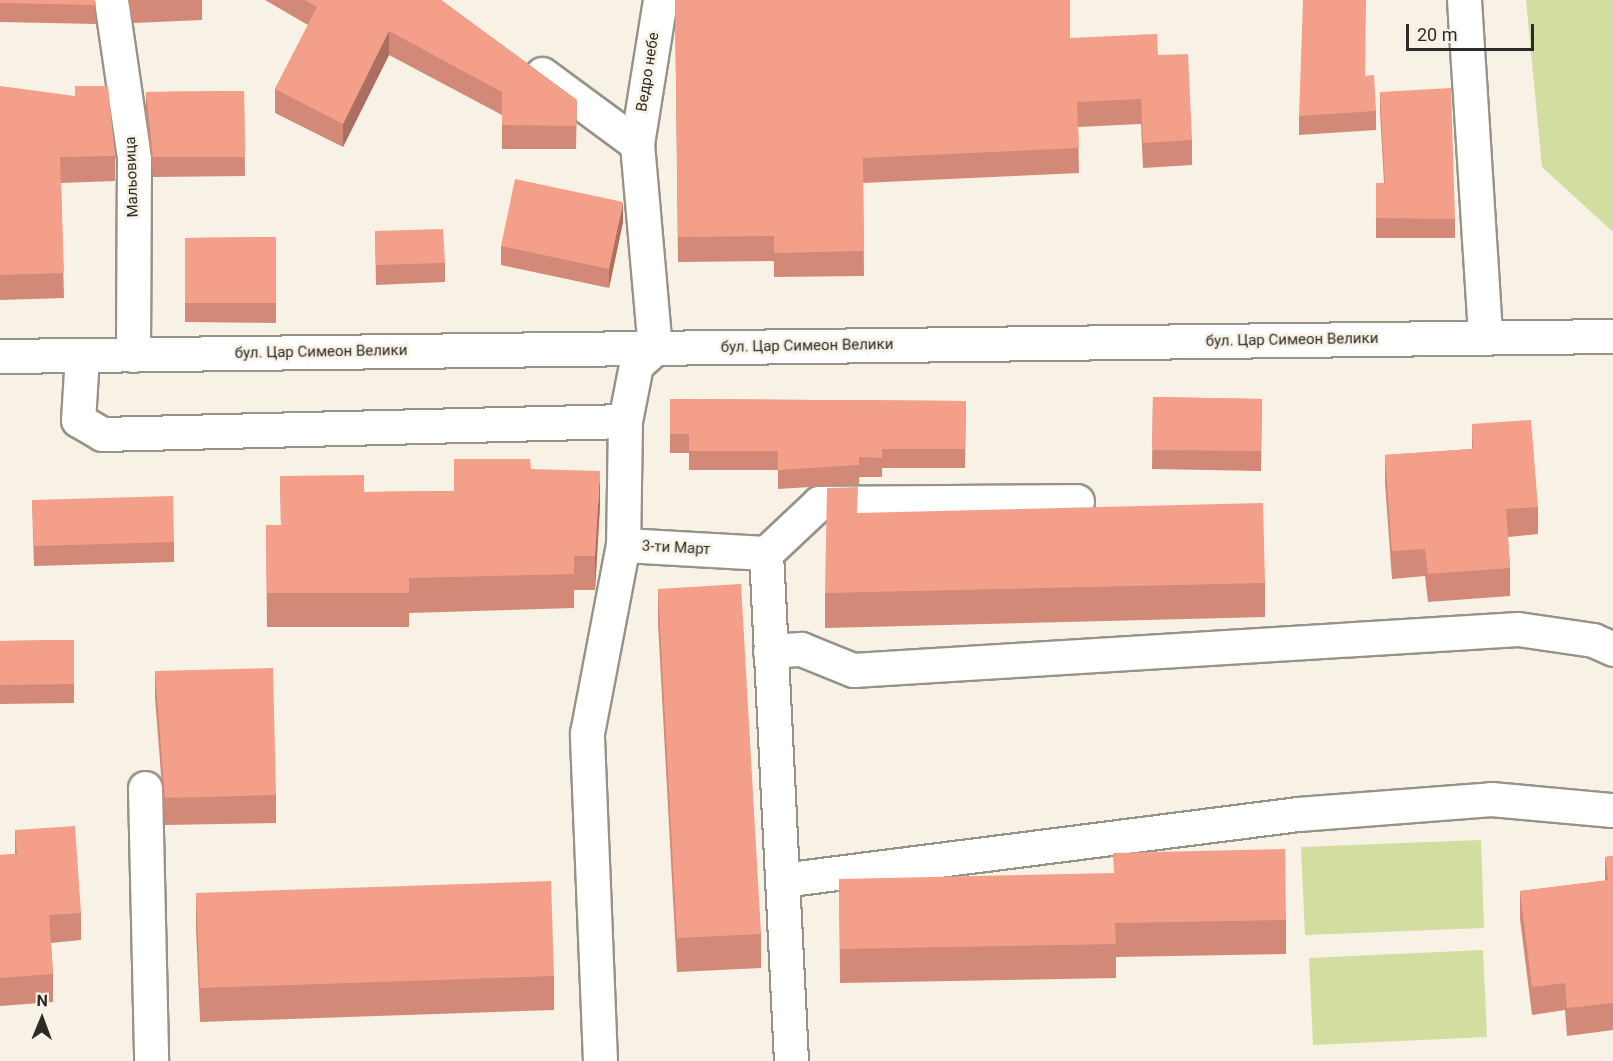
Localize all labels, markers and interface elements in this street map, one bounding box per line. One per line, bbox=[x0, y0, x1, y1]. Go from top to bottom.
scale bar bbox=[1409, 12, 1536, 50]
text: 20 m bbox=[1417, 24, 1457, 45]
street label: Ведро небе bbox=[633, 31, 663, 113]
street label: Мальовица bbox=[122, 136, 142, 218]
street label: бул. Цар Симеон Велики bbox=[1206, 329, 1378, 351]
street label: бул. Цар Симеон Велики bbox=[721, 335, 893, 357]
street label: бул. Цар Симеон Велики bbox=[235, 341, 407, 363]
street label: 3-ти Март bbox=[641, 537, 711, 559]
north arrow bbox=[12, 989, 72, 1049]
text: N bbox=[37, 991, 48, 1010]

